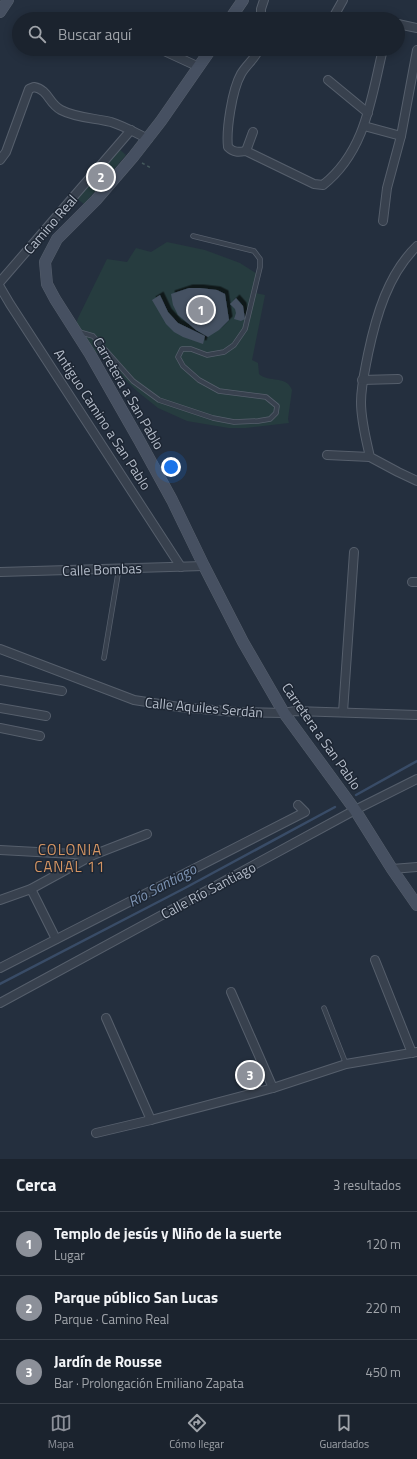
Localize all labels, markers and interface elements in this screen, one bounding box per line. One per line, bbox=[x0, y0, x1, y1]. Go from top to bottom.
search box bbox=[12, 12, 405, 56]
icon: search bbox=[26, 23, 48, 45]
text: Buscar aquí bbox=[58, 23, 131, 46]
pin: 2 bbox=[88, 162, 114, 192]
street label: Camino Real bbox=[18, 189, 82, 259]
pin: 1 bbox=[188, 295, 214, 325]
street label: Carretera a San Pablo bbox=[88, 333, 170, 453]
street label: Antiguo Camino a San Pablo bbox=[49, 344, 157, 494]
your location bbox=[161, 457, 181, 477]
street label: Calle Bombas bbox=[62, 557, 142, 581]
street label: Carretera a San Pablo bbox=[277, 678, 367, 794]
street label: Calle Aquiles Serdán bbox=[144, 691, 264, 723]
district label: COLONIA CANAL 11 bbox=[34, 838, 106, 878]
street label: Calle Río Santiago bbox=[157, 856, 259, 924]
water label: Río Santiago bbox=[124, 857, 201, 913]
pin: 3 bbox=[237, 1060, 263, 1090]
text: Cerca bbox=[16, 1172, 56, 1198]
text: 3 resultados bbox=[333, 1175, 401, 1195]
text: Templo de jesús y Niño de la suerte bbox=[54, 1222, 282, 1245]
text: 1 bbox=[25, 1234, 33, 1254]
text: 120 m bbox=[365, 1234, 401, 1254]
text: Lugar bbox=[54, 1245, 85, 1265]
text: Parque público San Lucas bbox=[54, 1286, 218, 1309]
text: 2 bbox=[25, 1298, 33, 1318]
text: 220 m bbox=[365, 1298, 401, 1318]
text: Parque · Camino Real bbox=[54, 1309, 169, 1329]
text: Jardín de Rousse bbox=[54, 1350, 162, 1373]
text: 3 bbox=[25, 1362, 33, 1382]
text: 450 m bbox=[365, 1362, 401, 1382]
text: Bar · Prolongación Emiliano Zapata bbox=[54, 1373, 244, 1393]
tab: Mapa bbox=[48, 1412, 74, 1452]
tab: Cómo llegar bbox=[169, 1412, 224, 1452]
tab: Guardados bbox=[319, 1412, 369, 1452]

